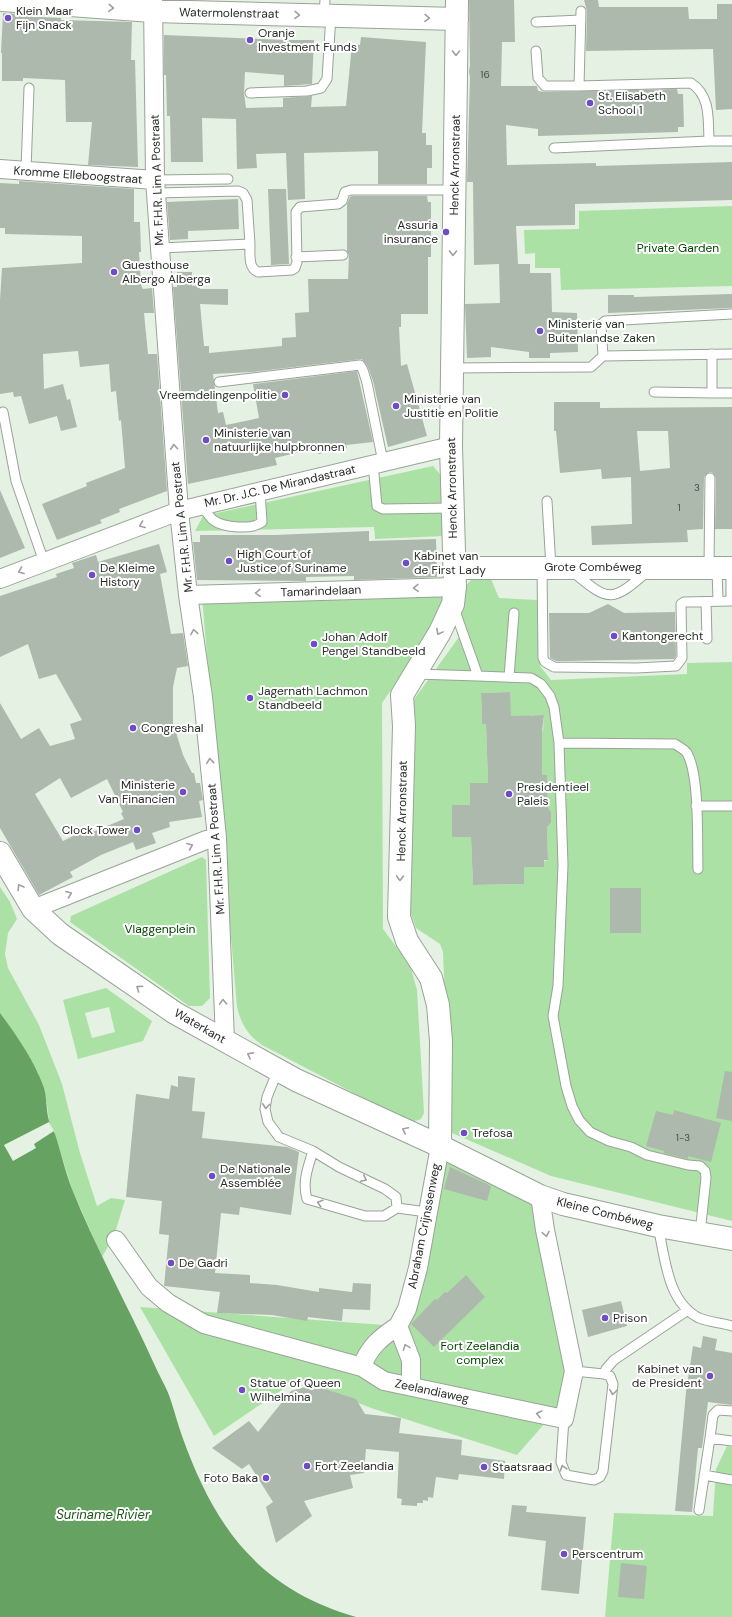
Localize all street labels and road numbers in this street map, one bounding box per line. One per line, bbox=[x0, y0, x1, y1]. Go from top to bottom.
street label: Watermolenstraat bbox=[179, 4, 279, 22]
street label: Mr. F.H.R. Lim A Postraat bbox=[147, 114, 167, 246]
street label: Henck Arronstraat bbox=[446, 114, 464, 216]
street label: Kromme Elleboogstraat bbox=[13, 163, 143, 188]
street label: Henck Arronstraat bbox=[443, 437, 461, 539]
street label: Mr. F.H.R. Lim A Postraat bbox=[167, 461, 197, 593]
street label: Mr. Dr. J.C. De Mirandastraat bbox=[203, 461, 358, 511]
street label: Grote Combéweg bbox=[544, 559, 642, 575]
street label: Tamarindelaan bbox=[280, 582, 362, 600]
street label: Henck Arronstraat bbox=[393, 760, 411, 862]
street label: Mr. F.H.R. Lim A Postraat bbox=[203, 783, 229, 915]
street label: Waterkant bbox=[171, 1005, 229, 1047]
street label: Abraham Crijnssenweg bbox=[404, 1162, 444, 1290]
street label: Kleine Combéweg bbox=[555, 1193, 655, 1233]
street label: Zeelandiaweg bbox=[393, 1375, 471, 1407]

